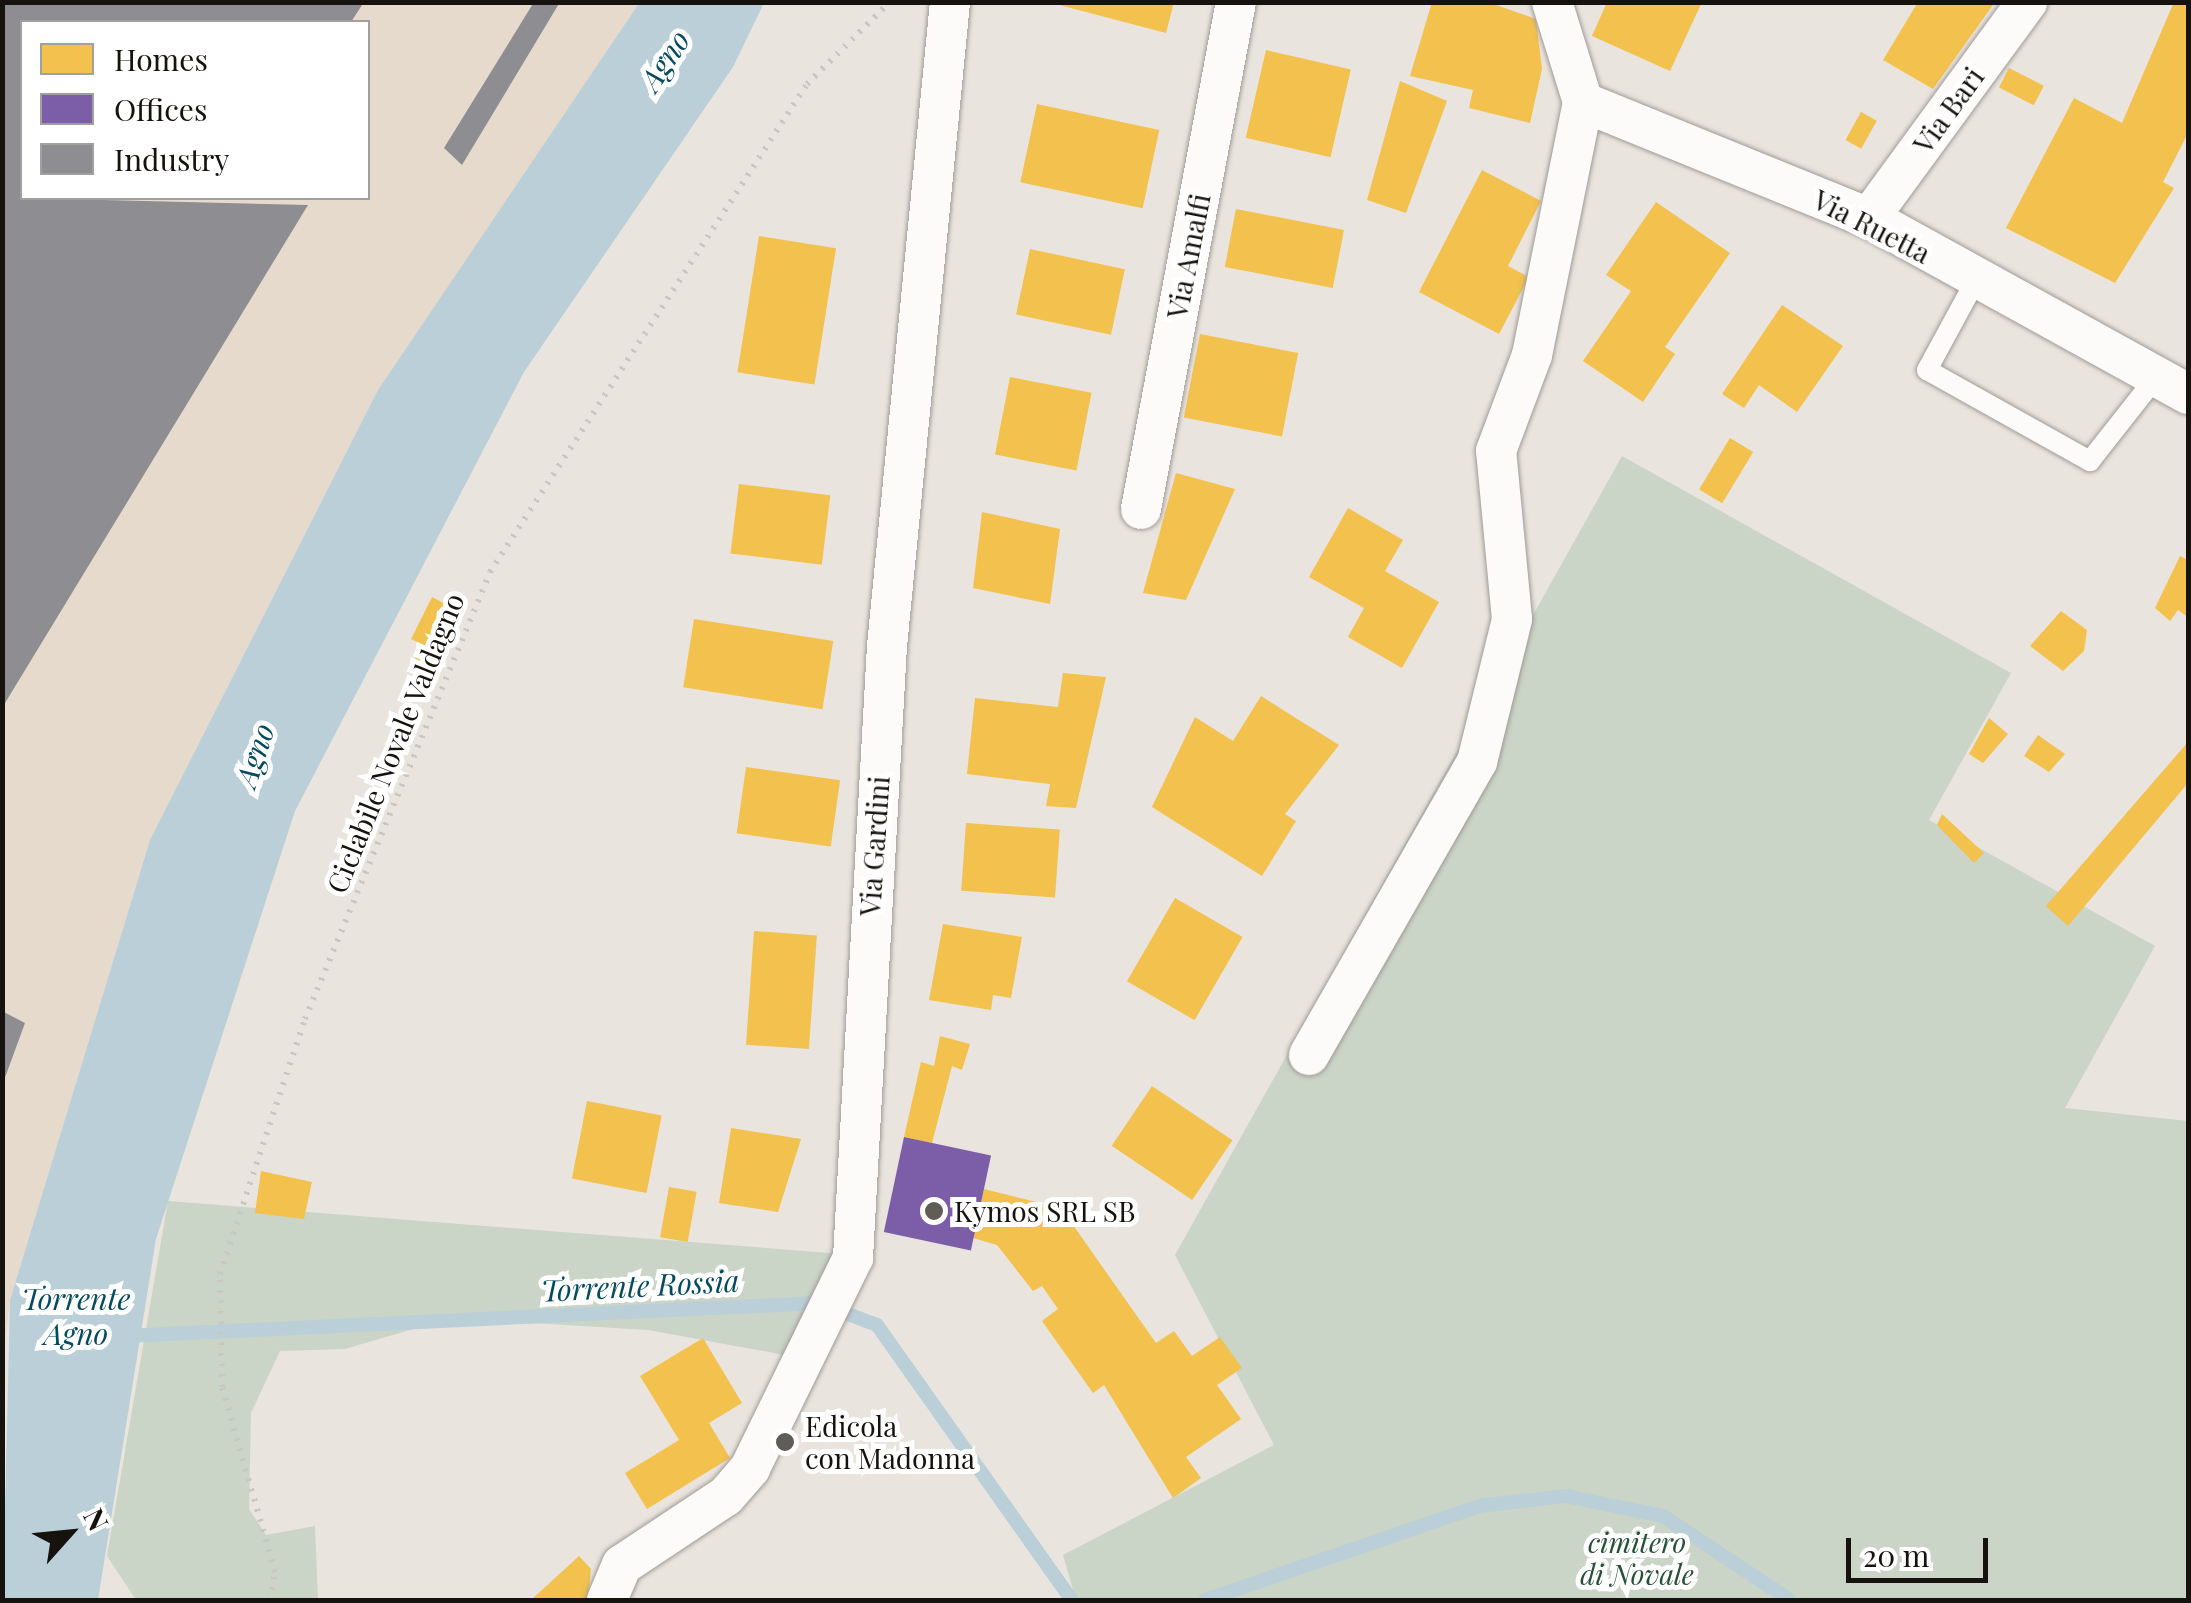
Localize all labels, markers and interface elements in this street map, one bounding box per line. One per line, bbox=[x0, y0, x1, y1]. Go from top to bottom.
legend bbox=[20, 20, 370, 200]
water label: Agno bbox=[631, 23, 697, 97]
text: Homes bbox=[114, 39, 208, 79]
street label: Via Bari bbox=[1906, 60, 1990, 160]
text: Offices bbox=[114, 89, 207, 129]
text: Industry bbox=[114, 139, 229, 179]
street label: Via Ruetta bbox=[1808, 182, 1936, 270]
street label: Via Amalfi bbox=[1159, 190, 1217, 322]
street label: Ciclabile Novale Valdagno bbox=[319, 588, 471, 898]
water label: Agno bbox=[227, 719, 281, 791]
street label: Via Gardini bbox=[852, 775, 896, 917]
place label: Kymos SRL SB bbox=[954, 1194, 1135, 1228]
marker: Kymos SRL SB bbox=[923, 1200, 945, 1222]
water label: Torrente Rossia bbox=[540, 1262, 740, 1308]
water label: Torrente Agno bbox=[22, 1280, 130, 1350]
place label: Edicola con Madonna bbox=[805, 1409, 975, 1475]
marker: Edicola con Madonna bbox=[774, 1431, 796, 1453]
north arrow bbox=[20, 1483, 120, 1583]
text: N bbox=[76, 1502, 118, 1537]
scale bar bbox=[1851, 1518, 1994, 1580]
park label: cimitero di Novale bbox=[1580, 1525, 1694, 1591]
text: 20 m bbox=[1863, 1535, 1929, 1575]

